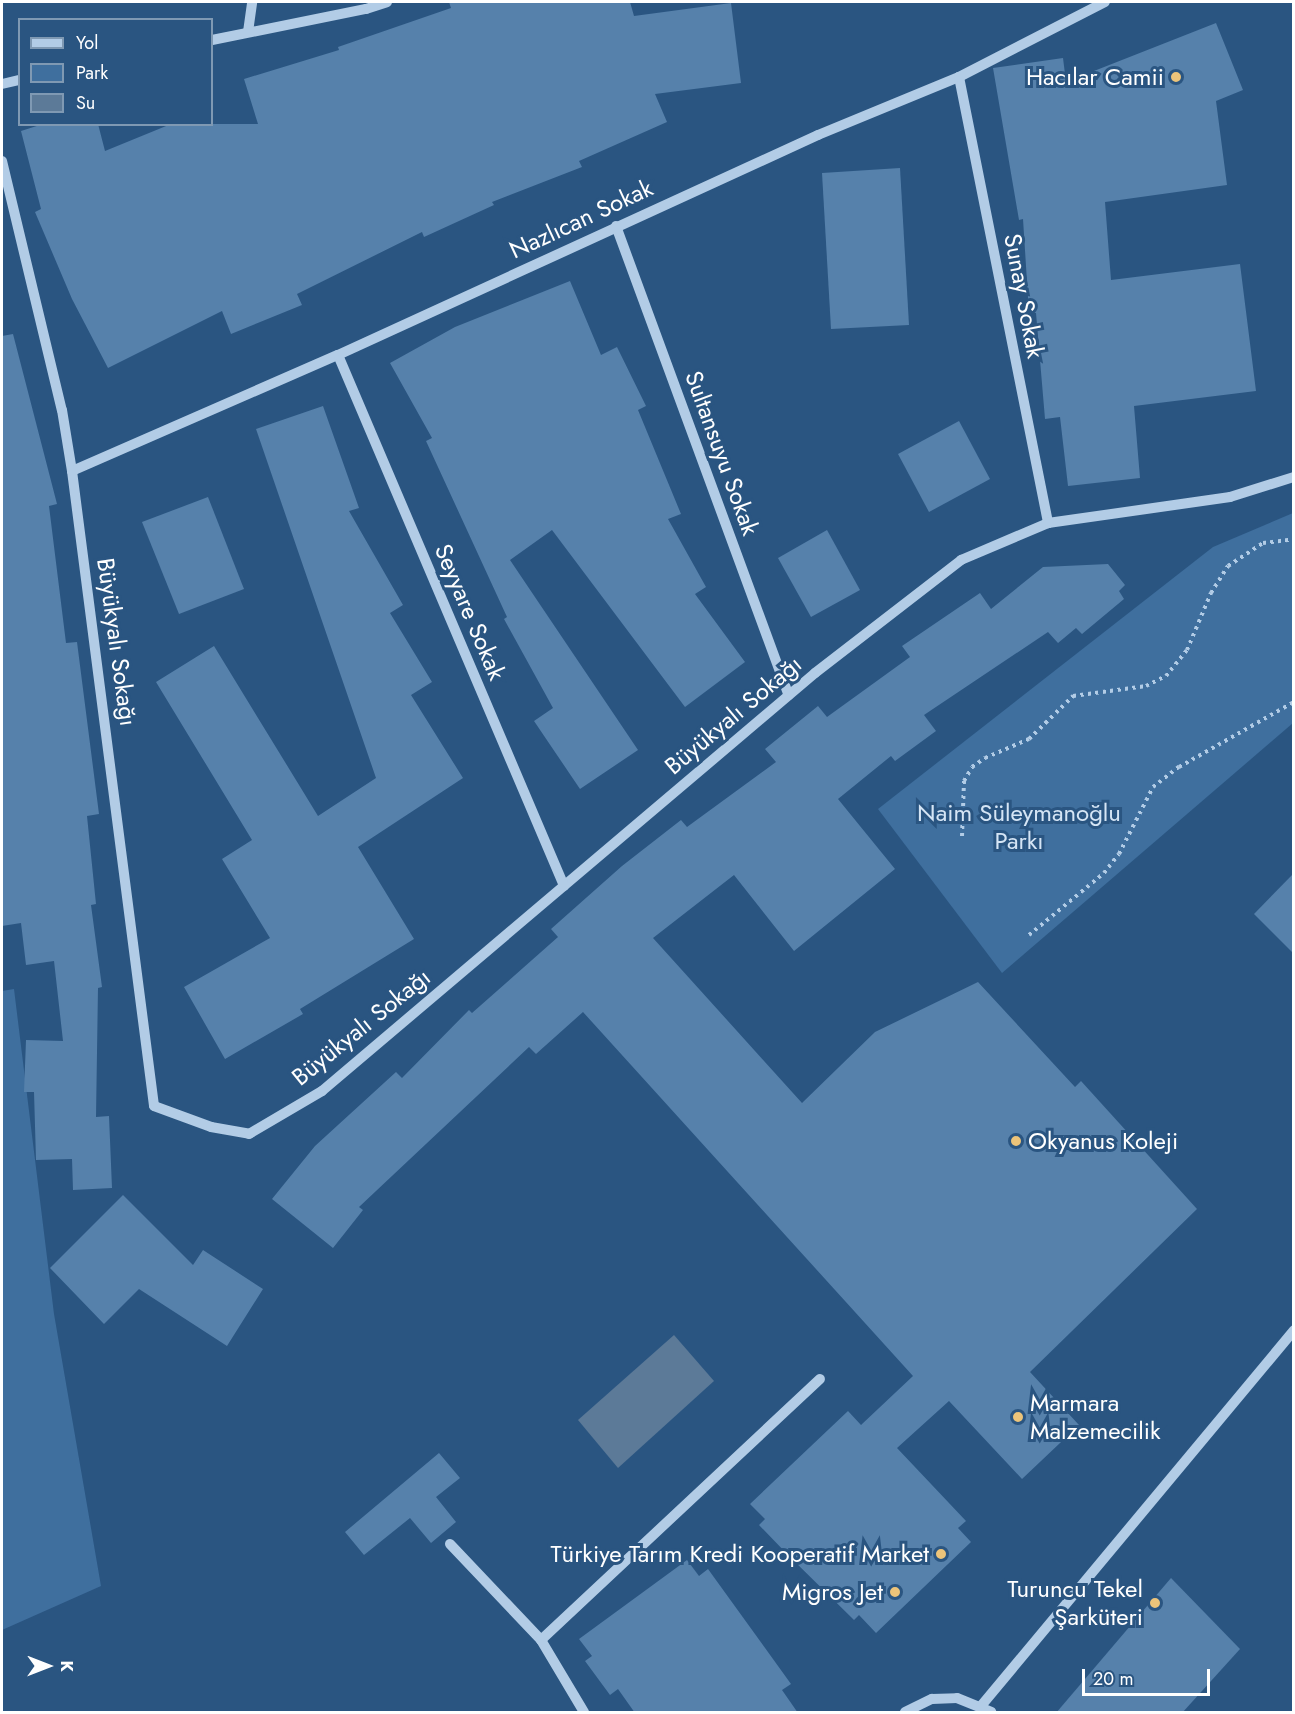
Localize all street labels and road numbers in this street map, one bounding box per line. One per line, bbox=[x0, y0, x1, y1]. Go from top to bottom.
street label: Nazlıcan Sokak bbox=[505, 173, 657, 265]
street label: Sunay Sokak bbox=[998, 231, 1050, 361]
street label: Sultansuyu Sokak bbox=[679, 367, 765, 539]
street label: Seyyare Sokak bbox=[428, 540, 512, 684]
street label: Büyükyalı Sokağı bbox=[91, 556, 143, 728]
street label: Büyükyalı Sokağı bbox=[659, 650, 807, 780]
street label: Büyükyalı Sokağı bbox=[286, 963, 436, 1091]

